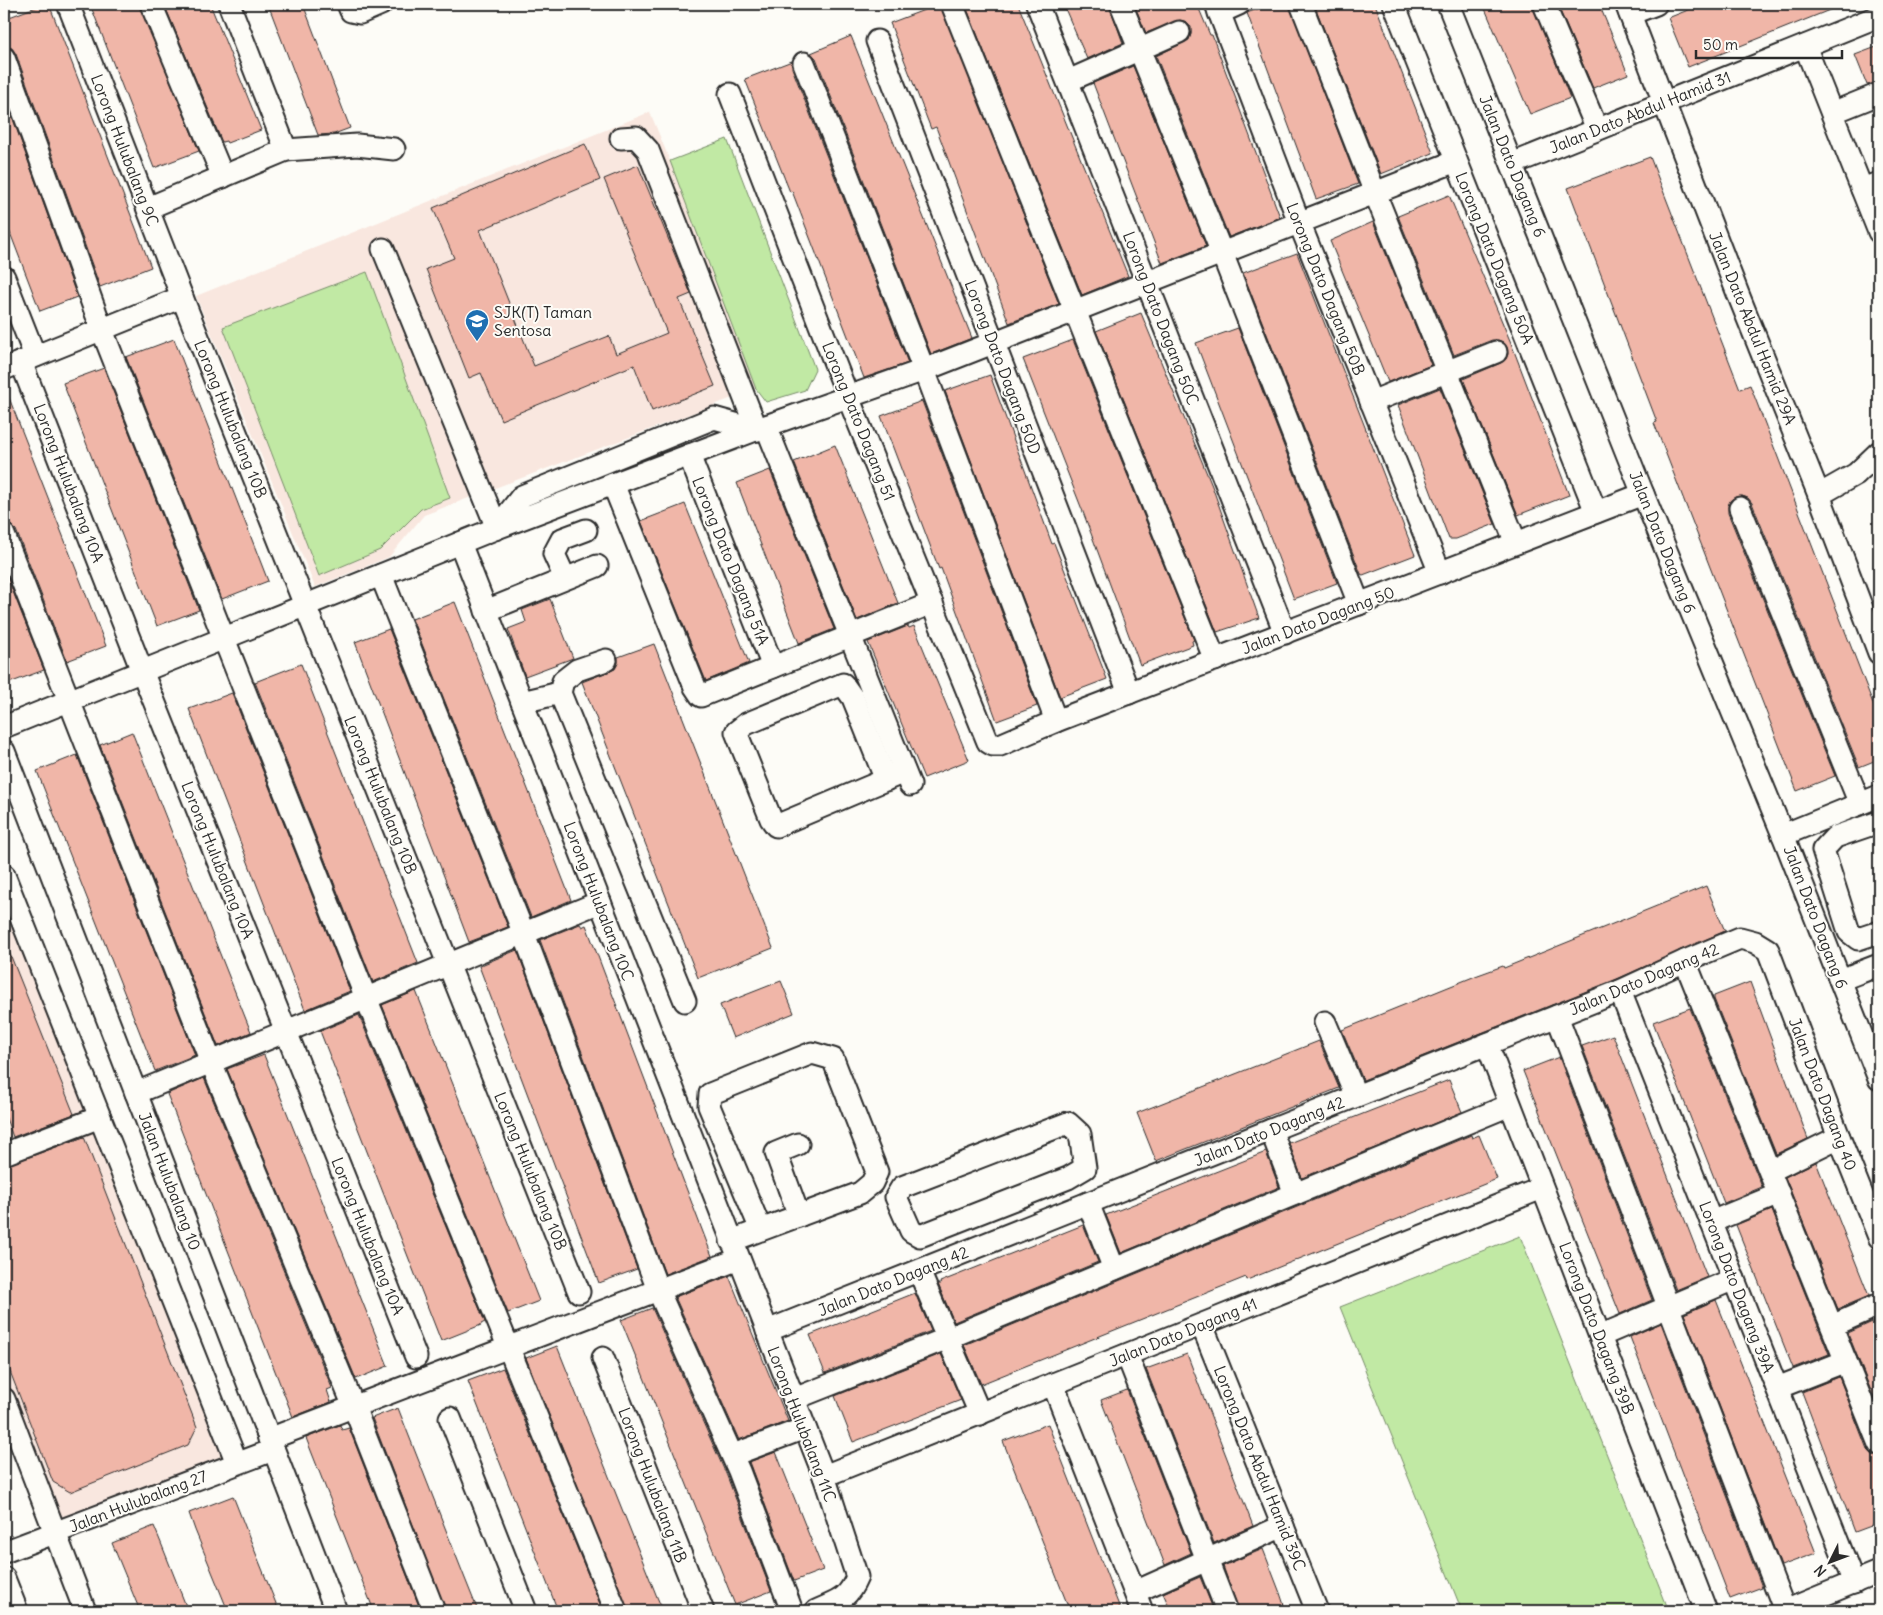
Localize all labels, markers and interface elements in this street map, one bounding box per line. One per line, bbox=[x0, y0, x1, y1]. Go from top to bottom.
scale bar bbox=[1696, 28, 1842, 60]
text: 50 m bbox=[1703, 35, 1738, 54]
street label: Jalan Dato Abdul Hamid 31 bbox=[1546, 66, 1734, 158]
street label: Lorong Hulubalang 9C bbox=[87, 71, 163, 229]
street label: Jalan Dato Dagang 6 bbox=[1475, 92, 1551, 240]
street label: Lorong Dato Dagang 50A bbox=[1451, 169, 1539, 347]
street label: Lorong Dato Dagang 50B bbox=[1282, 200, 1370, 378]
street label: Lorong Dato Dagang 50C bbox=[1119, 228, 1203, 408]
street label: Jalan Dato Abdul Hamid 29A bbox=[1705, 228, 1801, 428]
street label: Lorong Dato Dagang 50D bbox=[960, 277, 1046, 457]
place label: SJK(T) Taman Sentosa bbox=[494, 302, 592, 340]
school or university icon: SJK(T) Taman Sentosa bbox=[464, 308, 490, 342]
street label: Lorong Hulubalang 10B bbox=[190, 337, 272, 501]
street label: Lorong Dato Dagang 51 bbox=[818, 339, 900, 503]
street label: Lorong Hulubalang 10A bbox=[29, 401, 109, 565]
street label: Jalan Dato Dagang 6 bbox=[1625, 468, 1701, 616]
street label: Lorong Dato Dagang 51A bbox=[688, 474, 774, 648]
street label: Jalan Dato Dagang 50 bbox=[1239, 582, 1397, 658]
street label: Lorong Hulubalang 10B bbox=[340, 713, 422, 877]
street label: Lorong Hulubalang 10A bbox=[177, 778, 259, 942]
street label: Lorong Hulubalang 10C bbox=[559, 819, 639, 983]
street label: Jalan Dato Dagang 6 bbox=[1780, 843, 1852, 991]
street label: Jalan Dato Dagang 42 bbox=[1566, 938, 1722, 1020]
street label: Jalan Dato Dagang 40 bbox=[1785, 1015, 1861, 1173]
street label: Lorong Hulubalang 10B bbox=[490, 1089, 572, 1253]
street label: Jalan Dato Dagang 42 bbox=[1191, 1092, 1347, 1170]
street label: Jalan Hulubalang 10 bbox=[134, 1109, 206, 1253]
street label: Lorong Hulubalang 10A bbox=[327, 1154, 409, 1318]
street label: Lorong Dato Dagang 39A bbox=[1695, 1198, 1779, 1376]
street label: Lorong Dato Dagang 39B bbox=[1555, 1239, 1639, 1417]
street label: Jalan Dato Dagang 42 bbox=[815, 1242, 971, 1320]
street label: Jalan Dato Dagang 41 bbox=[1106, 1293, 1260, 1371]
street label: Lorong Hulubalang 11C bbox=[763, 1344, 841, 1504]
street label: Lorong Dato Abdul Hamid 39C bbox=[1210, 1363, 1310, 1573]
street label: Lorong Hulubalang 11B bbox=[614, 1405, 692, 1565]
street label: Jalan Hulubalang 27 bbox=[66, 1465, 210, 1537]
north arrow bbox=[1806, 1538, 1856, 1588]
text: N bbox=[1810, 1561, 1830, 1580]

